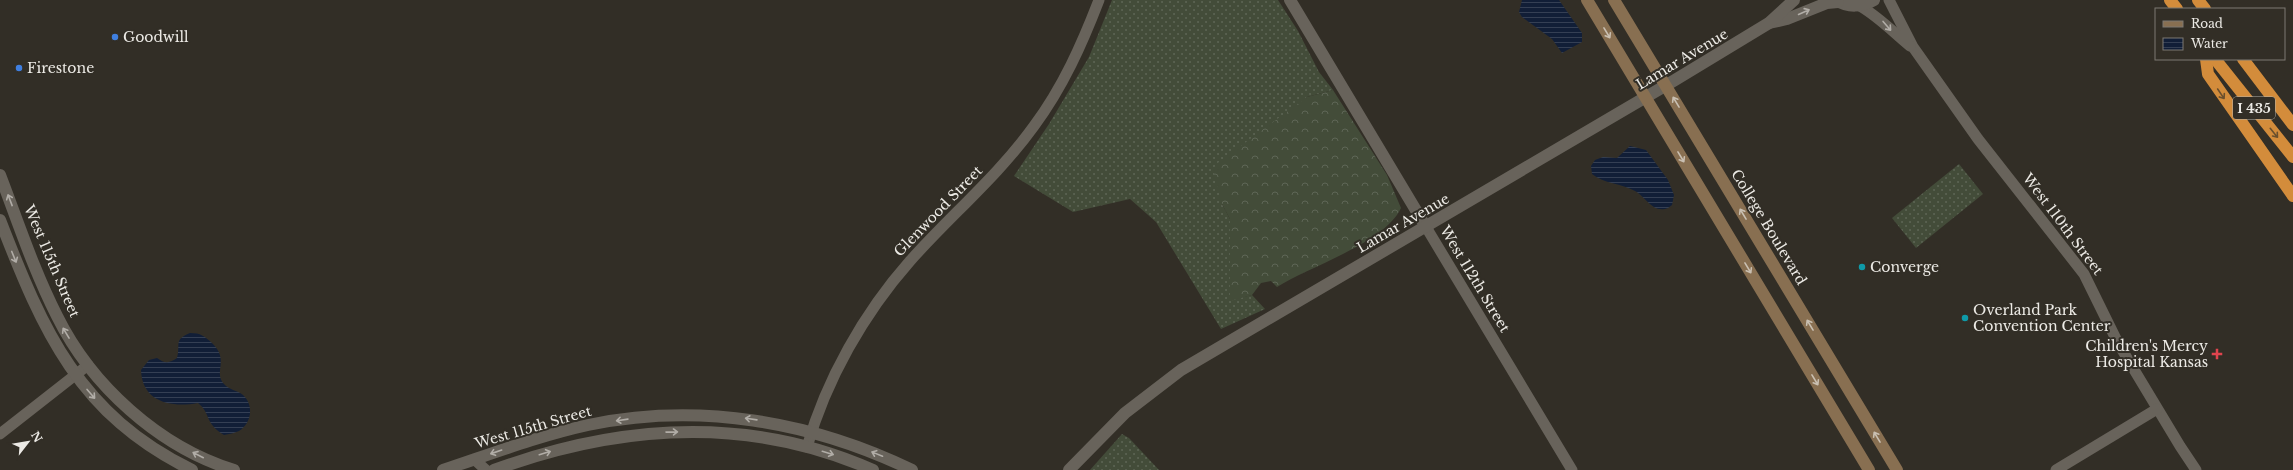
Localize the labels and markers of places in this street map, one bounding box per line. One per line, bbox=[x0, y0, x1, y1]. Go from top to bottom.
place label: Goodwill bbox=[123, 28, 189, 46]
marker: Goodwill bbox=[110, 32, 120, 42]
place label: Firestone bbox=[27, 59, 94, 77]
marker: Firestone bbox=[14, 63, 24, 73]
place label: Converge bbox=[1870, 258, 1939, 276]
marker: Converge bbox=[1857, 262, 1867, 272]
place label: Overland Park Convention Center bbox=[1973, 301, 2111, 335]
marker: Overland Park Convention Center bbox=[1960, 313, 1970, 323]
place label: Children's Mercy Hospital Kansas bbox=[2085, 337, 2208, 371]
marker: Children's Mercy Hospital Kansas bbox=[2211, 348, 2223, 360]

